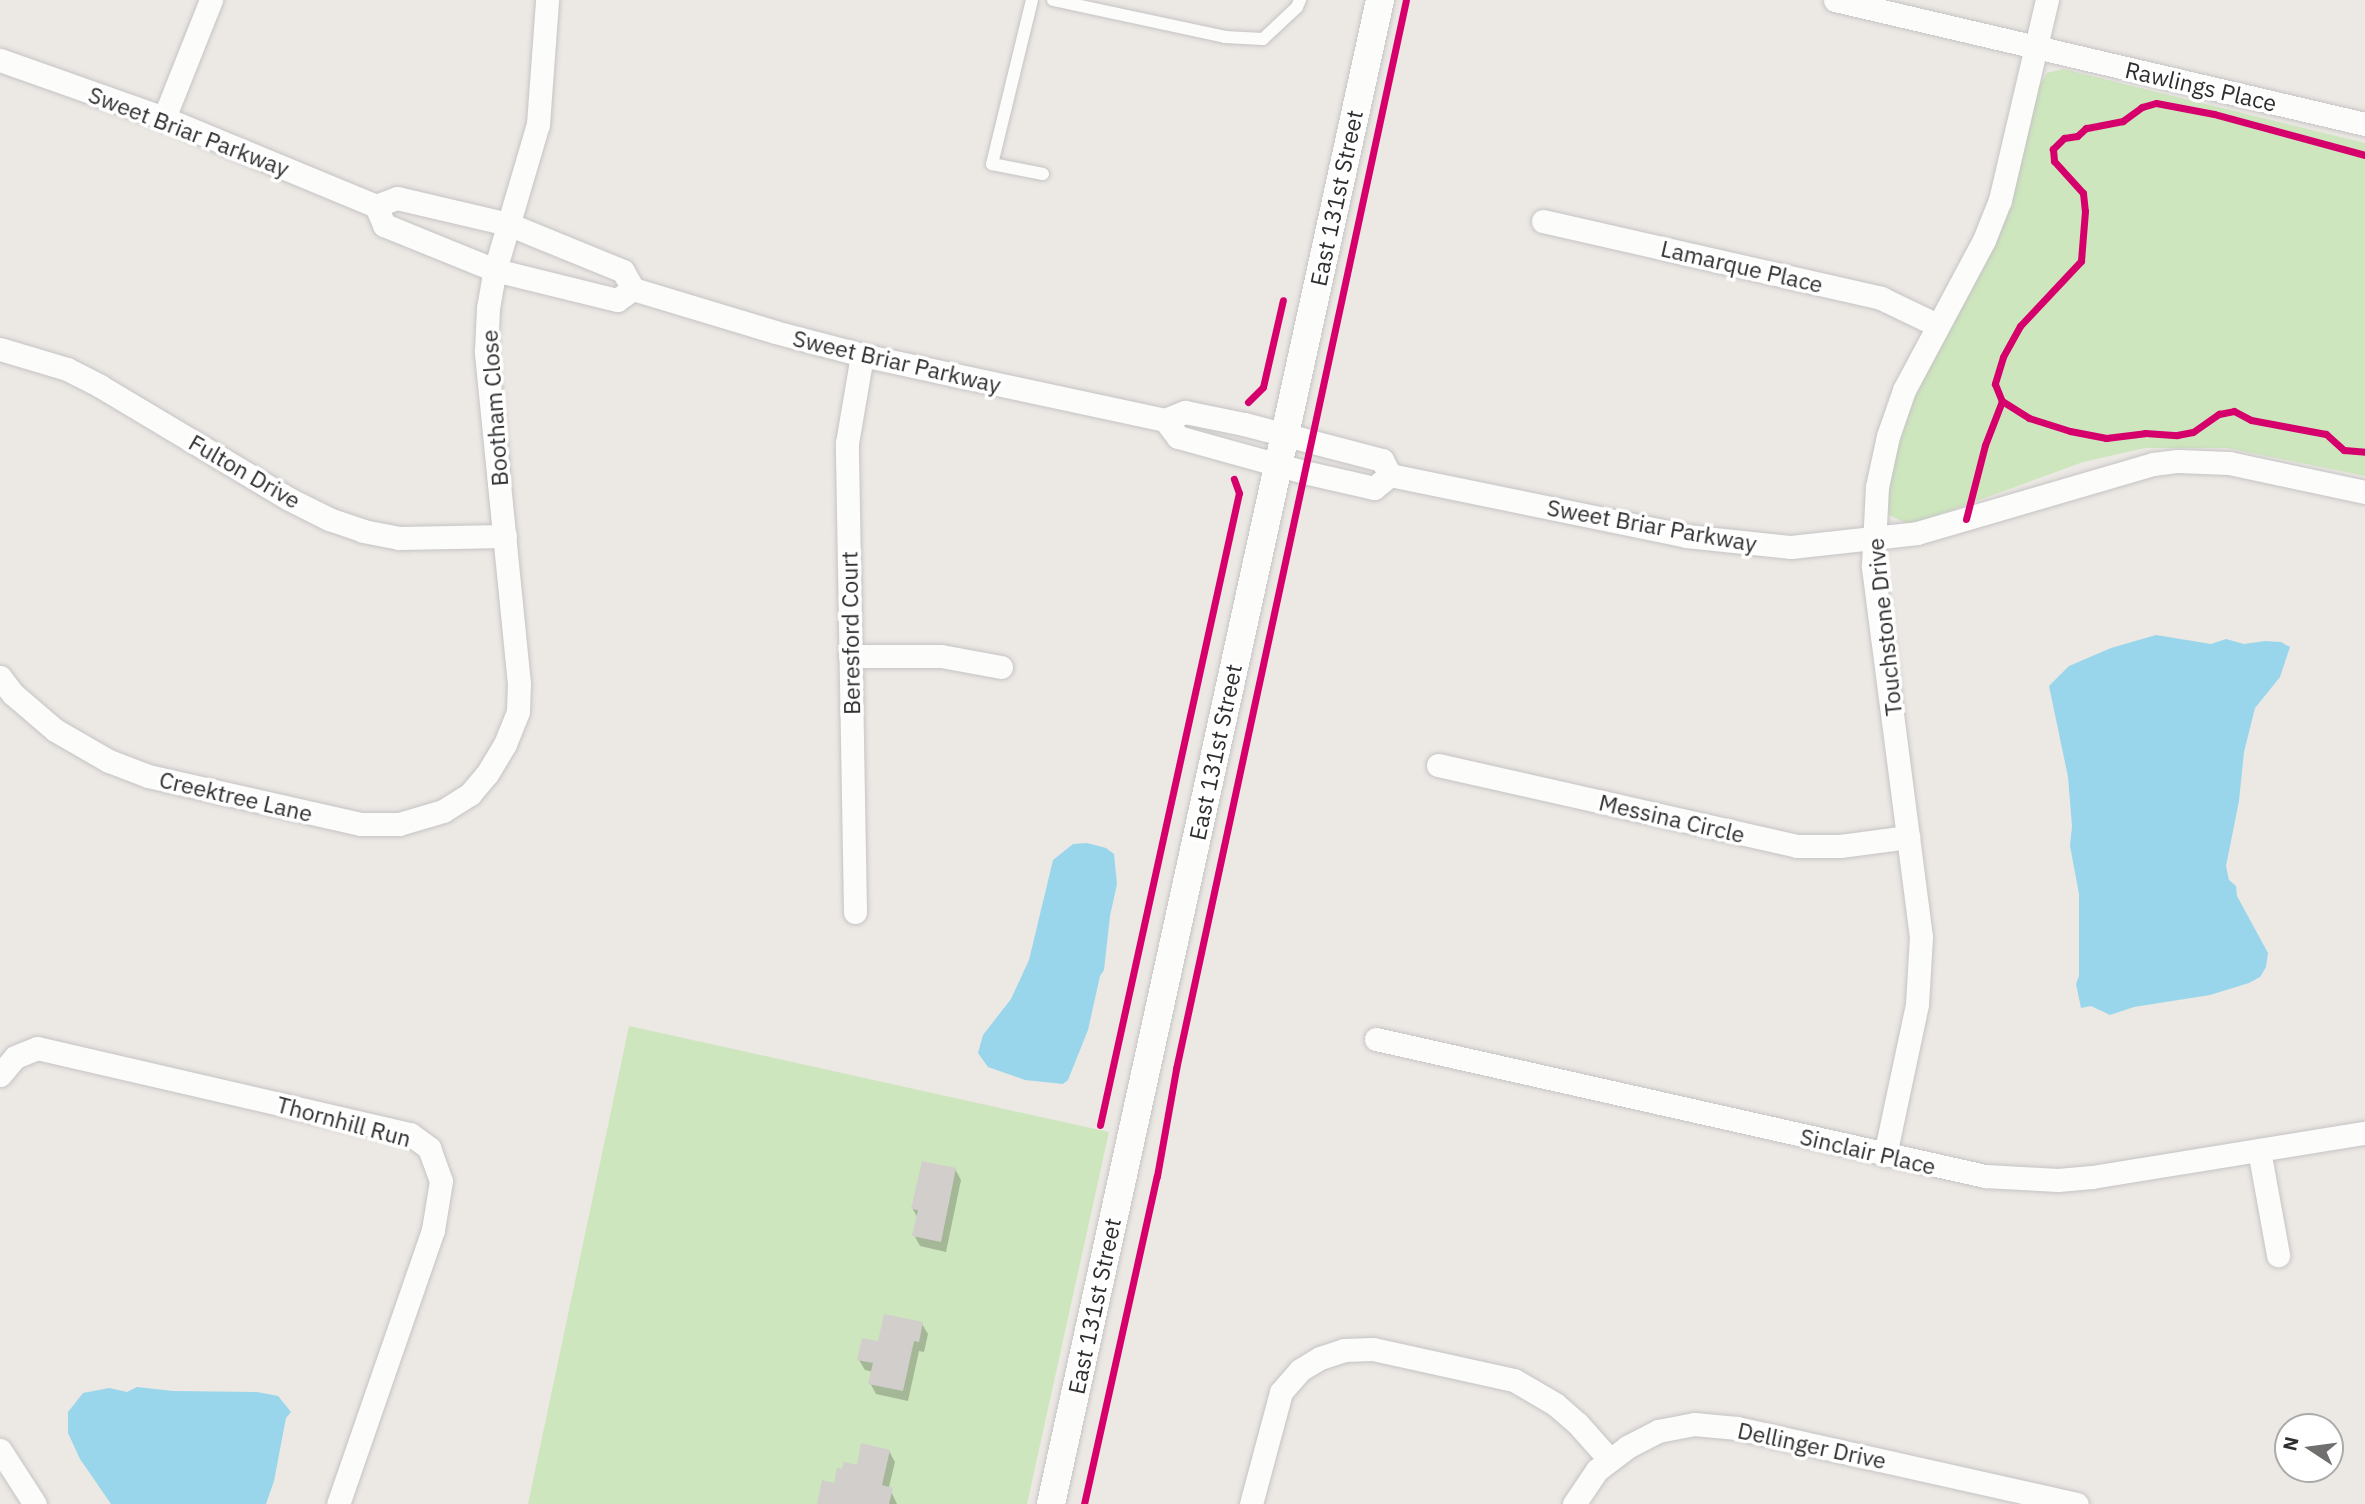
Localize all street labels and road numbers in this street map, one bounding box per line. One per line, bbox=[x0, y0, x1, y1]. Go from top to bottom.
street label: Rawlings Place bbox=[2123, 55, 2279, 117]
street label: Sweet Briar Parkway bbox=[85, 80, 293, 182]
street label: East 131st Street bbox=[1304, 107, 1368, 289]
street label: Lamarque Place bbox=[1658, 234, 1826, 298]
street label: Sweet Briar Parkway bbox=[790, 324, 1004, 398]
street label: Bootham Close bbox=[475, 329, 513, 487]
street label: Fulton Drive bbox=[184, 428, 306, 514]
street label: Sweet Briar Parkway bbox=[1545, 493, 1759, 557]
street label: Touchstone Drive bbox=[1861, 537, 1907, 717]
street label: Beresford Court bbox=[835, 551, 865, 715]
street label: East 131st Street bbox=[1183, 661, 1247, 843]
street label: Creektree Lane bbox=[157, 765, 315, 827]
street label: Messina Circle bbox=[1596, 788, 1748, 848]
street label: Thornhill Run bbox=[274, 1090, 414, 1152]
street label: Sinclair Place bbox=[1797, 1122, 1939, 1180]
street label: East 131st Street bbox=[1062, 1215, 1126, 1397]
street label: Dellinger Drive bbox=[1735, 1416, 1889, 1474]

